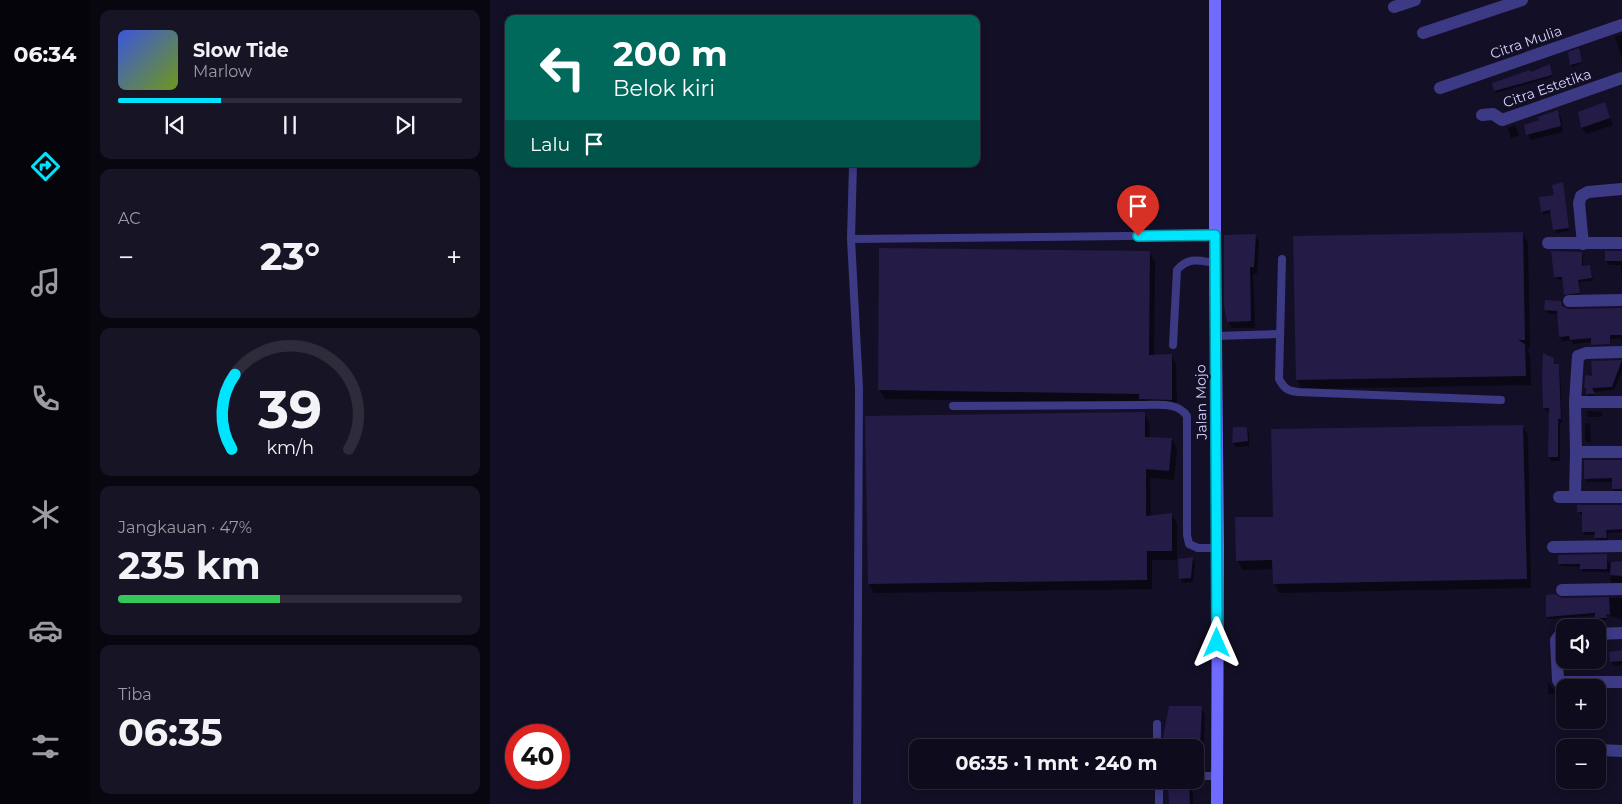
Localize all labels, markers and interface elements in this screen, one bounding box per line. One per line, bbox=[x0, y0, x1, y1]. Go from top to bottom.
street label: Citra Mulia bbox=[1488, 21, 1564, 63]
text: 200 m bbox=[613, 32, 728, 75]
icon: left bbox=[530, 35, 595, 100]
text: Slow Tide bbox=[193, 39, 289, 62]
text: 06:34 bbox=[14, 41, 76, 68]
text: Marlow bbox=[193, 62, 252, 81]
street label: Citra Estetika bbox=[1501, 64, 1593, 112]
text: Belok kiri bbox=[613, 75, 715, 102]
icon: previous bbox=[161, 111, 189, 139]
icon: pause bbox=[276, 111, 304, 139]
icon: next bbox=[391, 111, 419, 139]
icon: arrive bbox=[580, 130, 608, 158]
text: Lalu bbox=[530, 133, 570, 156]
icon: directions bbox=[28, 149, 63, 184]
pin bbox=[1117, 185, 1159, 236]
icon: arrive bbox=[1124, 192, 1152, 220]
text: AC bbox=[118, 209, 141, 228]
text: 23° bbox=[260, 233, 320, 280]
text: − bbox=[118, 240, 134, 274]
text: + bbox=[446, 240, 462, 274]
icon: music bbox=[28, 265, 63, 300]
street label: Jalan Mojo bbox=[1191, 364, 1211, 441]
text: 39 bbox=[257, 378, 322, 441]
icon: phone bbox=[28, 381, 63, 416]
text: km/h bbox=[266, 437, 314, 458]
icon: climate bbox=[28, 497, 63, 532]
text: Jangkauan · 47% bbox=[118, 518, 252, 537]
text: 235 km bbox=[118, 542, 261, 589]
icon: car bbox=[28, 613, 63, 648]
position arrow bbox=[1190, 616, 1242, 668]
map controls bbox=[1556, 619, 1606, 789]
button: sound bbox=[1556, 619, 1606, 669]
button: + bbox=[1556, 679, 1606, 729]
text: Tiba bbox=[118, 685, 152, 704]
text: 06:35 bbox=[118, 709, 223, 756]
speed limit sign: 40 bbox=[505, 724, 570, 789]
icon: filters bbox=[28, 729, 63, 764]
button: − bbox=[1556, 739, 1606, 789]
text: 06:35 · 1 mnt · 240 m bbox=[956, 752, 1157, 775]

